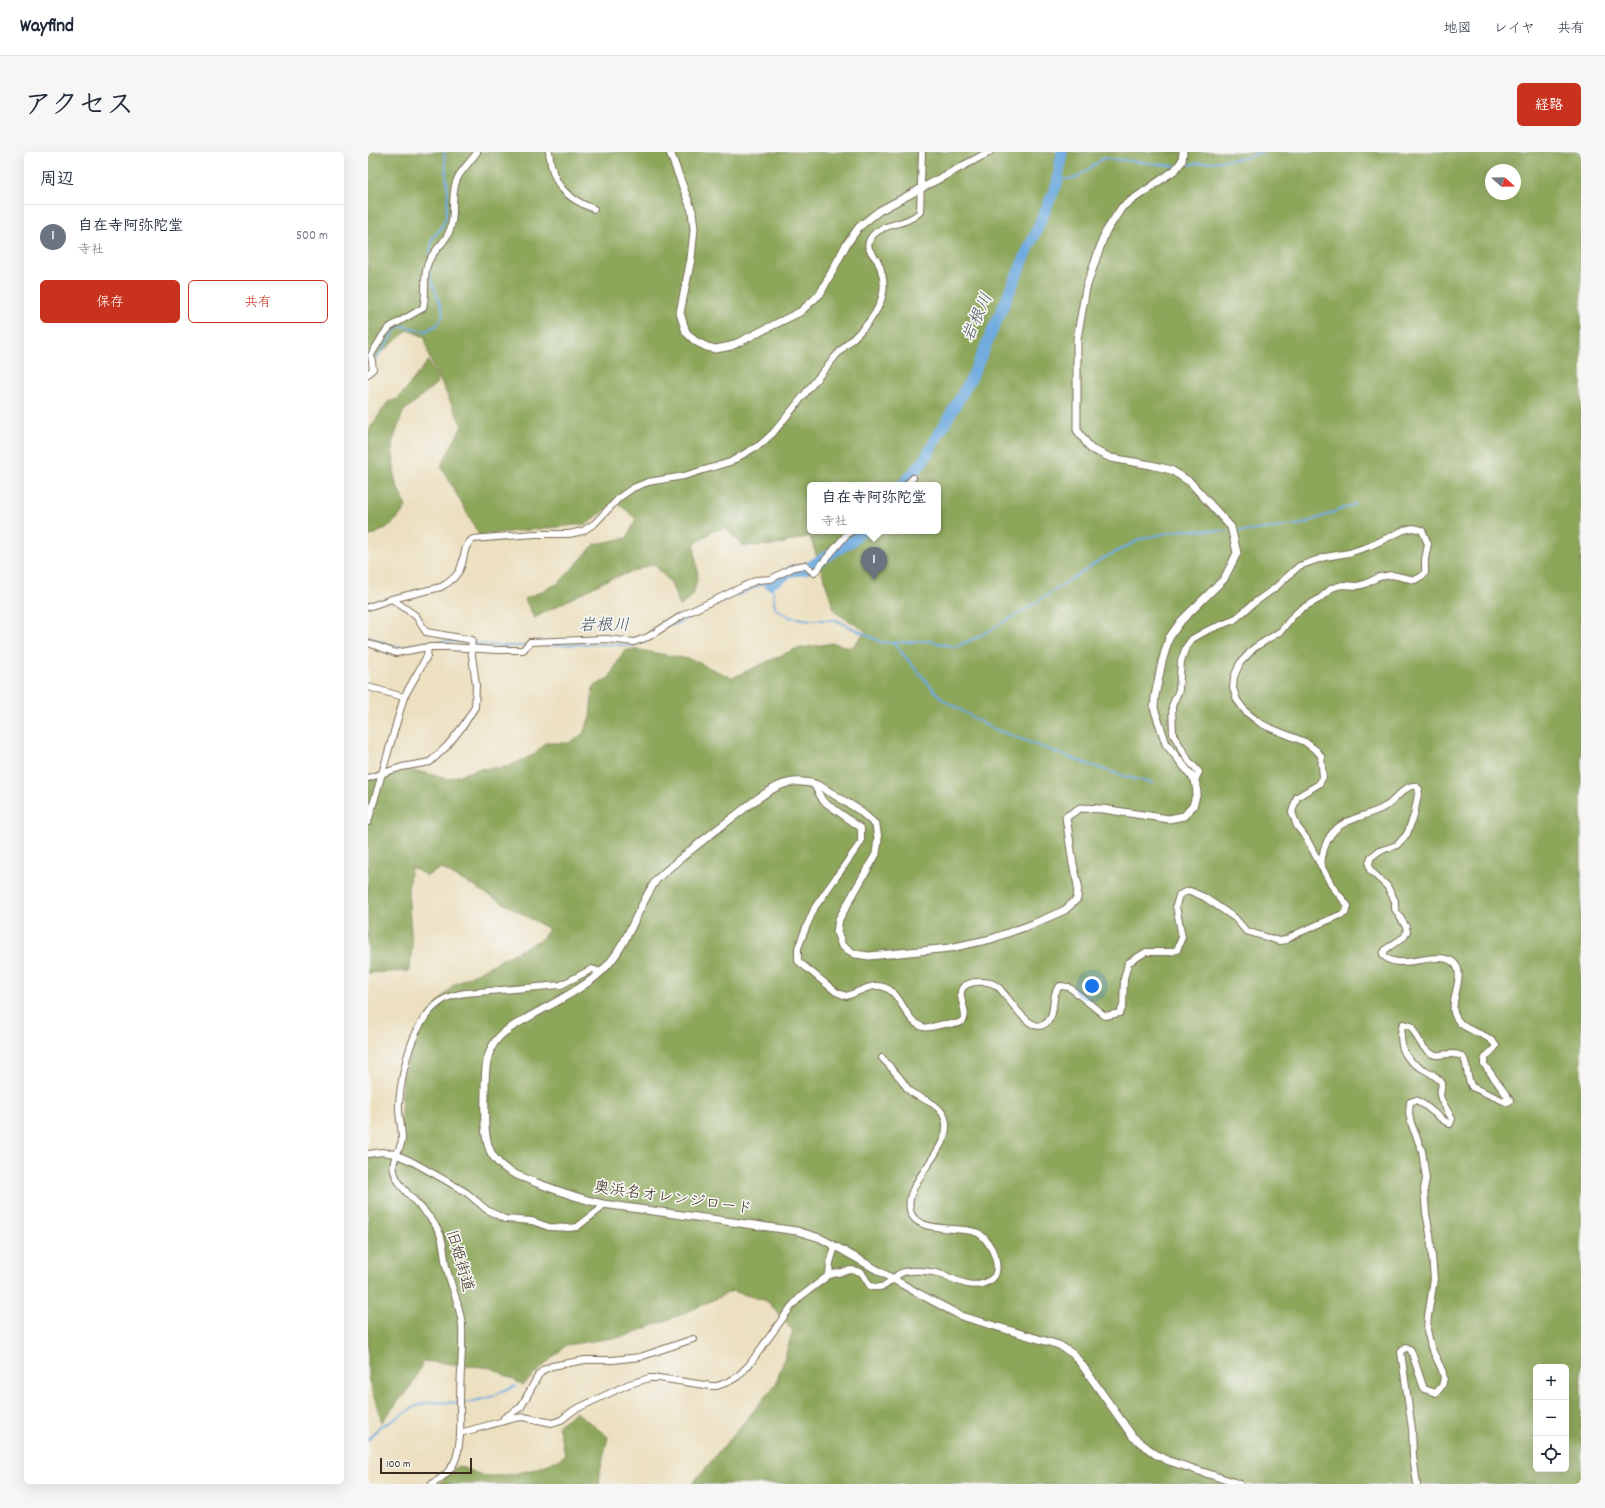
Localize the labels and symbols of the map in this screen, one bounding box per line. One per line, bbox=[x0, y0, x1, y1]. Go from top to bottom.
north arrow bbox=[1485, 164, 1521, 200]
water label: 岩根川 bbox=[958, 290, 1000, 346]
pin: 1 bbox=[861, 547, 887, 580]
water label: 岩根川 bbox=[579, 615, 630, 639]
your location bbox=[1082, 976, 1102, 996]
street label: 奥浜名オレンジロード bbox=[592, 1176, 754, 1222]
street label: 旧姫街道 bbox=[439, 1227, 479, 1295]
scale bar bbox=[380, 1456, 472, 1475]

